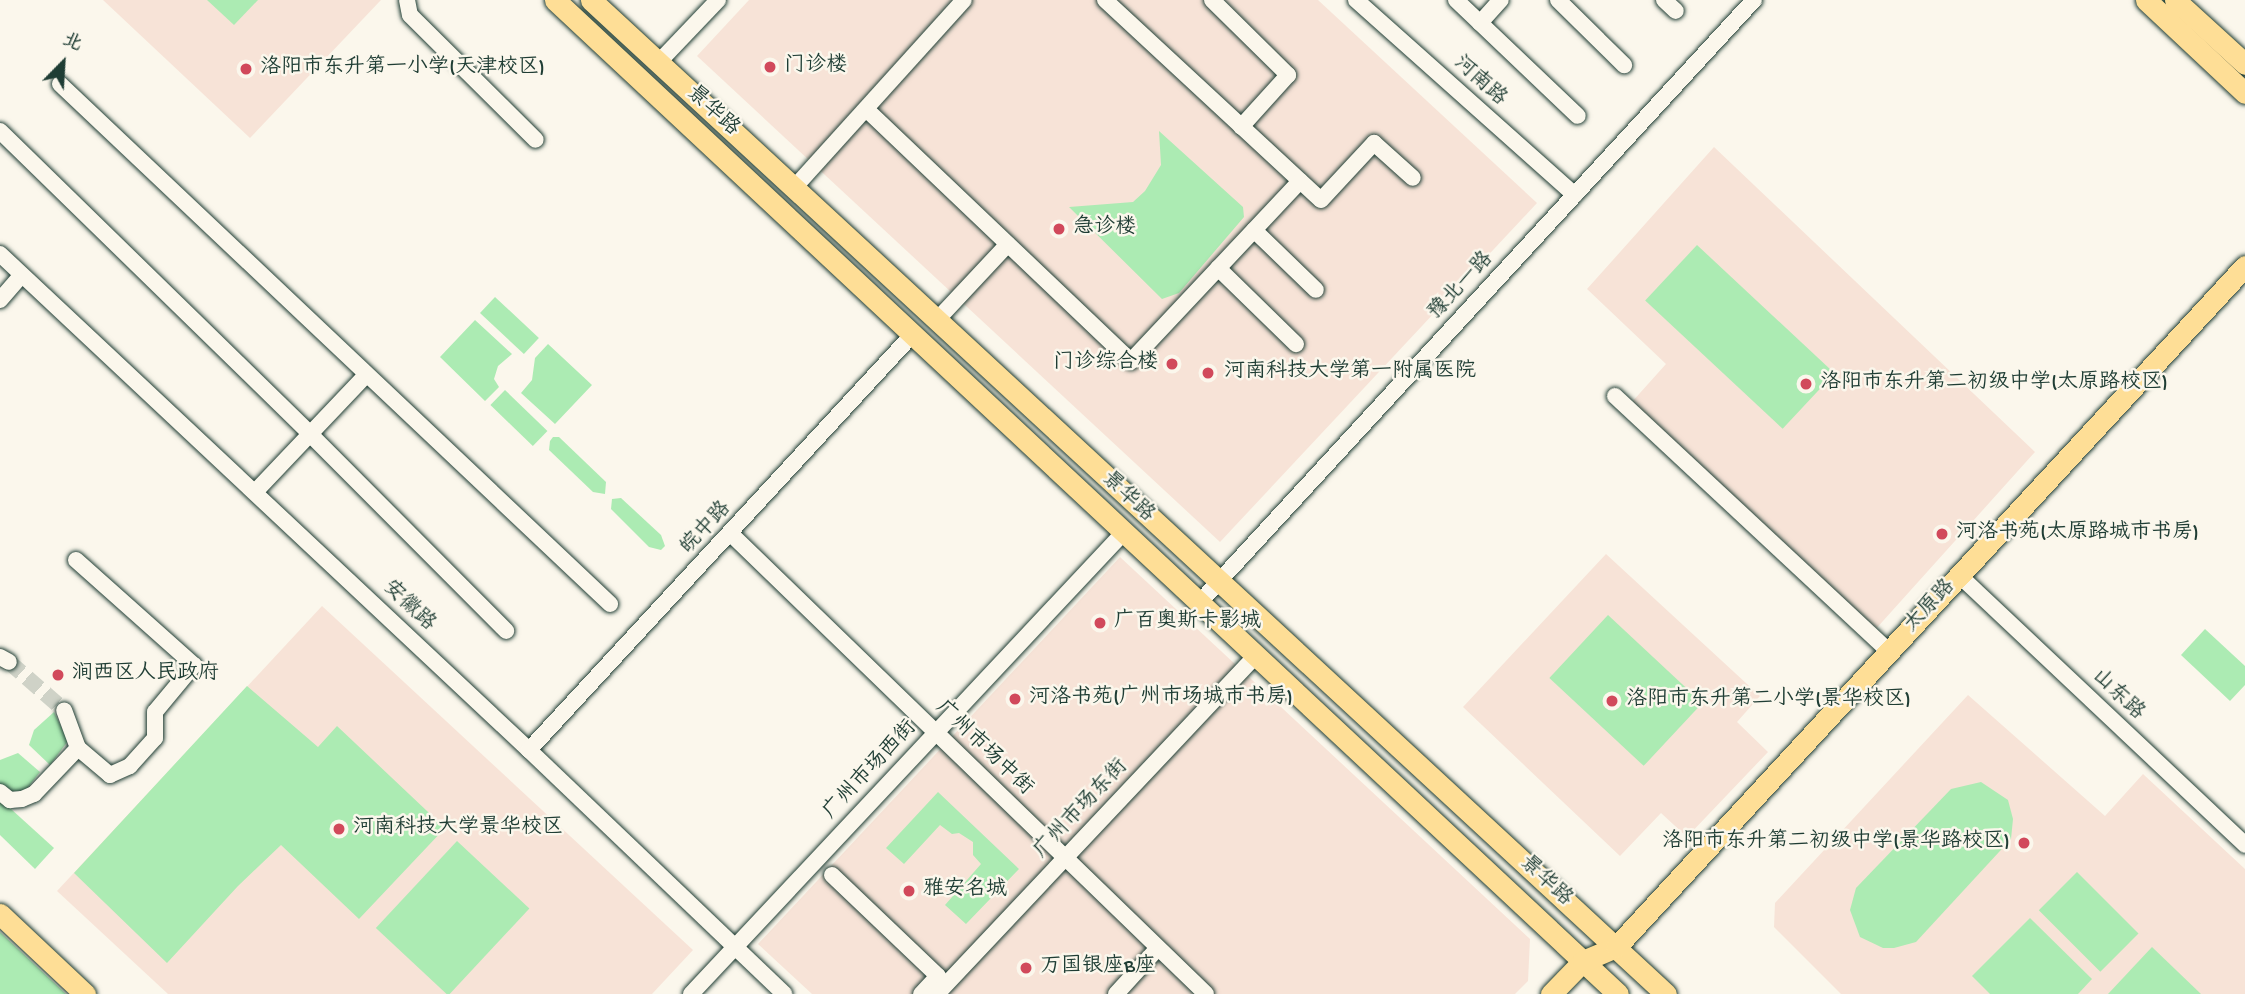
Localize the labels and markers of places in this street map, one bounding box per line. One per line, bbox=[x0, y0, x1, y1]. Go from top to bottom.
place label: 门诊楼 bbox=[784, 54, 847, 80]
place label: 洛阳市东升第一小学(天津校区) bbox=[260, 56, 545, 82]
marker: 门诊楼 bbox=[762, 59, 778, 75]
marker: 洛阳市东升第一小学(天津校区) bbox=[238, 61, 254, 77]
place label: 急诊楼 bbox=[1073, 216, 1136, 242]
marker: 急诊楼 bbox=[1051, 221, 1067, 237]
place label: 门诊综合楼 bbox=[1053, 351, 1158, 377]
marker: 门诊综合楼 bbox=[1164, 356, 1180, 372]
place label: 河南科技大学第一附属医院 bbox=[1224, 360, 1476, 386]
marker: 河南科技大学第一附属医院 bbox=[1198, 363, 1218, 383]
place label: 洛阳市东升第二初级中学(太原路校区) bbox=[1820, 371, 2168, 397]
marker: 洛阳市东升第二初级中学(太原路校区) bbox=[1798, 376, 1814, 392]
place label: 河洛书苑(太原路城市书房) bbox=[1956, 521, 2199, 547]
marker: 河洛书苑(太原路城市书房) bbox=[1934, 526, 1950, 542]
place label: 广百奥斯卡影城 bbox=[1114, 610, 1261, 636]
marker: 广百奥斯卡影城 bbox=[1092, 615, 1108, 631]
place label: 涧西区人民政府 bbox=[72, 662, 219, 688]
marker: 涧西区人民政府 bbox=[50, 667, 66, 683]
place label: 河洛书苑(广州市场城市书房) bbox=[1029, 686, 1293, 712]
place label: 洛阳市东升第二小学(景华校区) bbox=[1626, 688, 1911, 714]
marker: 河洛书苑(广州市场城市书房) bbox=[1007, 691, 1023, 707]
marker: 洛阳市东升第二小学(景华校区) bbox=[1604, 693, 1620, 709]
place label: 河南科技大学景华校区 bbox=[353, 816, 563, 842]
marker: 河南科技大学景华校区 bbox=[331, 821, 347, 837]
place label: 洛阳市东升第二初级中学(景华路校区) bbox=[1662, 830, 2010, 856]
marker: 洛阳市东升第二初级中学(景华路校区) bbox=[2016, 835, 2032, 851]
place label: 雅安名城 bbox=[923, 878, 1007, 904]
marker: 雅安名城 bbox=[901, 883, 917, 899]
place label: 万国银座B座 bbox=[1040, 955, 1156, 981]
marker: 万国银座B座 bbox=[1018, 960, 1034, 976]

